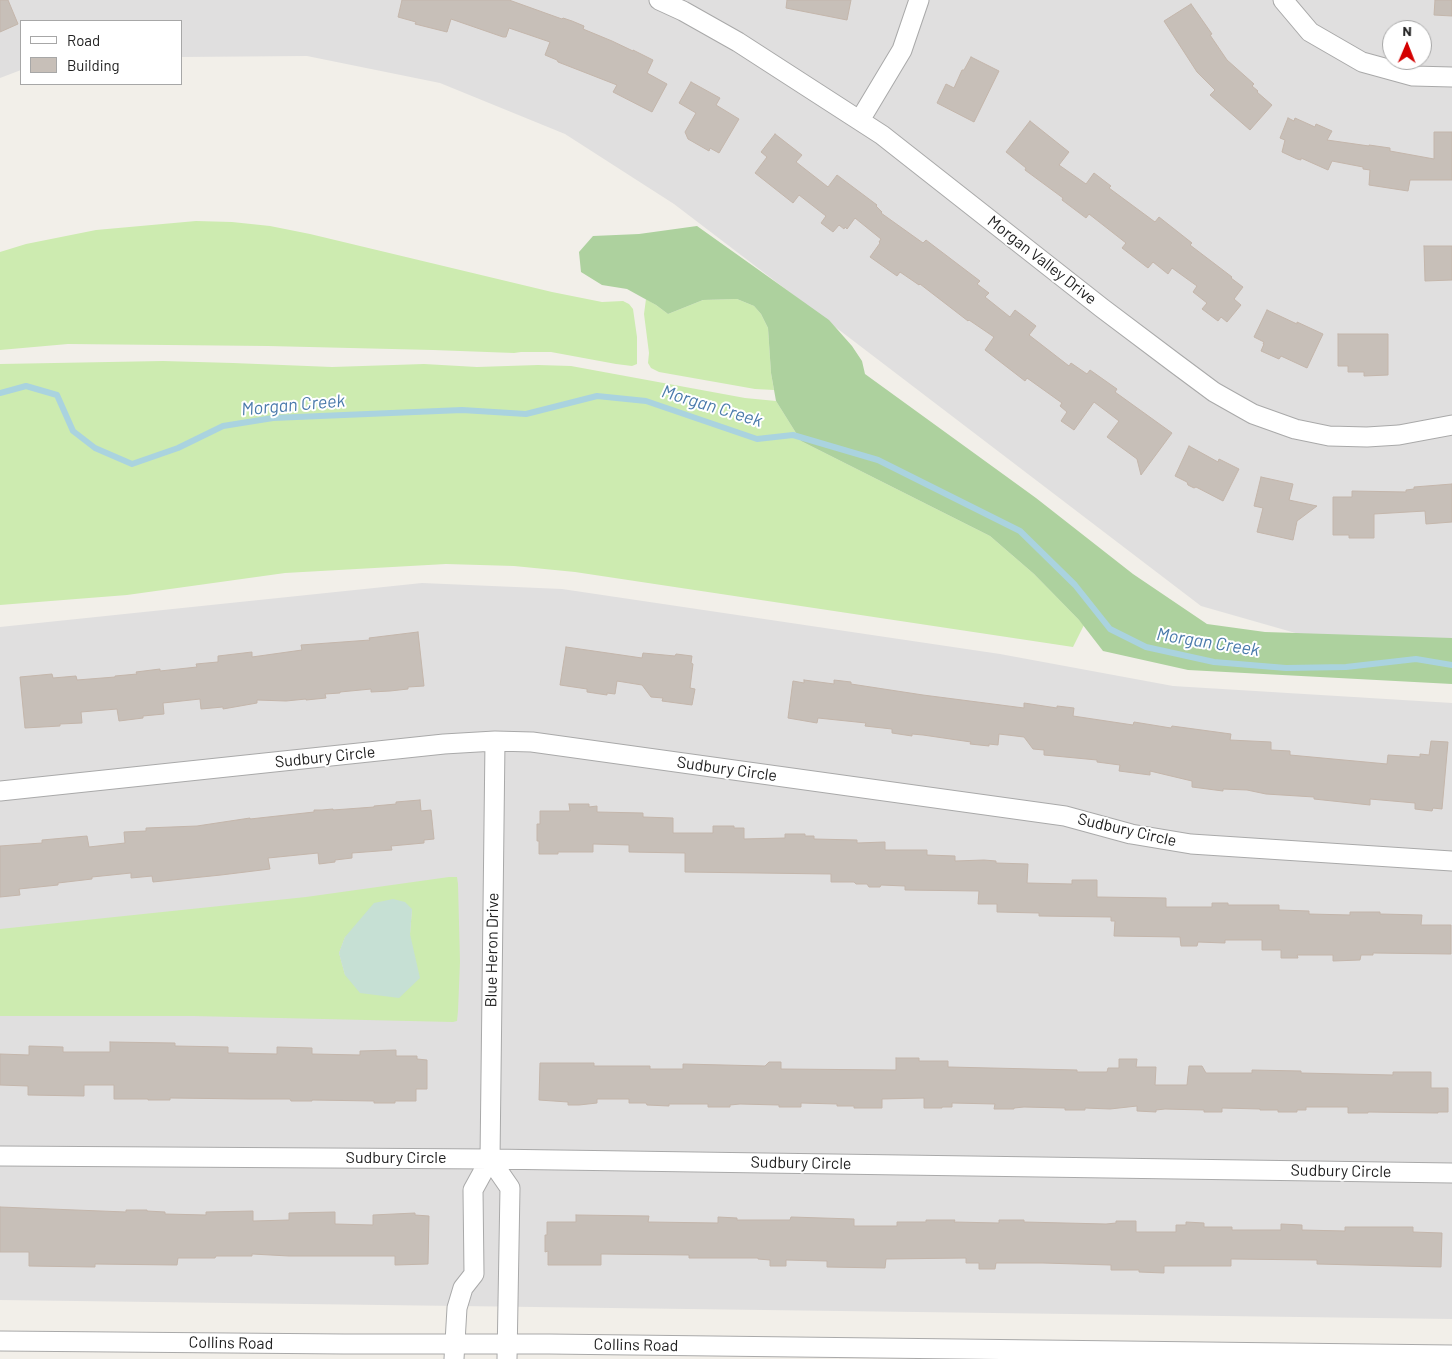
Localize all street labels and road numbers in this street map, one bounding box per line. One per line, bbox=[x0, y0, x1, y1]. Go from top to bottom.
street label: Morgan Valley Drive bbox=[984, 211, 1100, 309]
street label: Sudbury Circle bbox=[274, 742, 376, 772]
street label: Sudbury Circle bbox=[676, 752, 778, 786]
street label: Sudbury Circle bbox=[1076, 809, 1178, 851]
street label: Blue Heron Drive bbox=[481, 892, 503, 1008]
street label: Sudbury Circle bbox=[346, 1148, 446, 1168]
street label: Sudbury Circle bbox=[750, 1153, 852, 1173]
street label: Sudbury Circle bbox=[1290, 1161, 1392, 1181]
street label: Collins Road bbox=[188, 1333, 274, 1353]
street label: Collins Road bbox=[593, 1335, 679, 1355]

